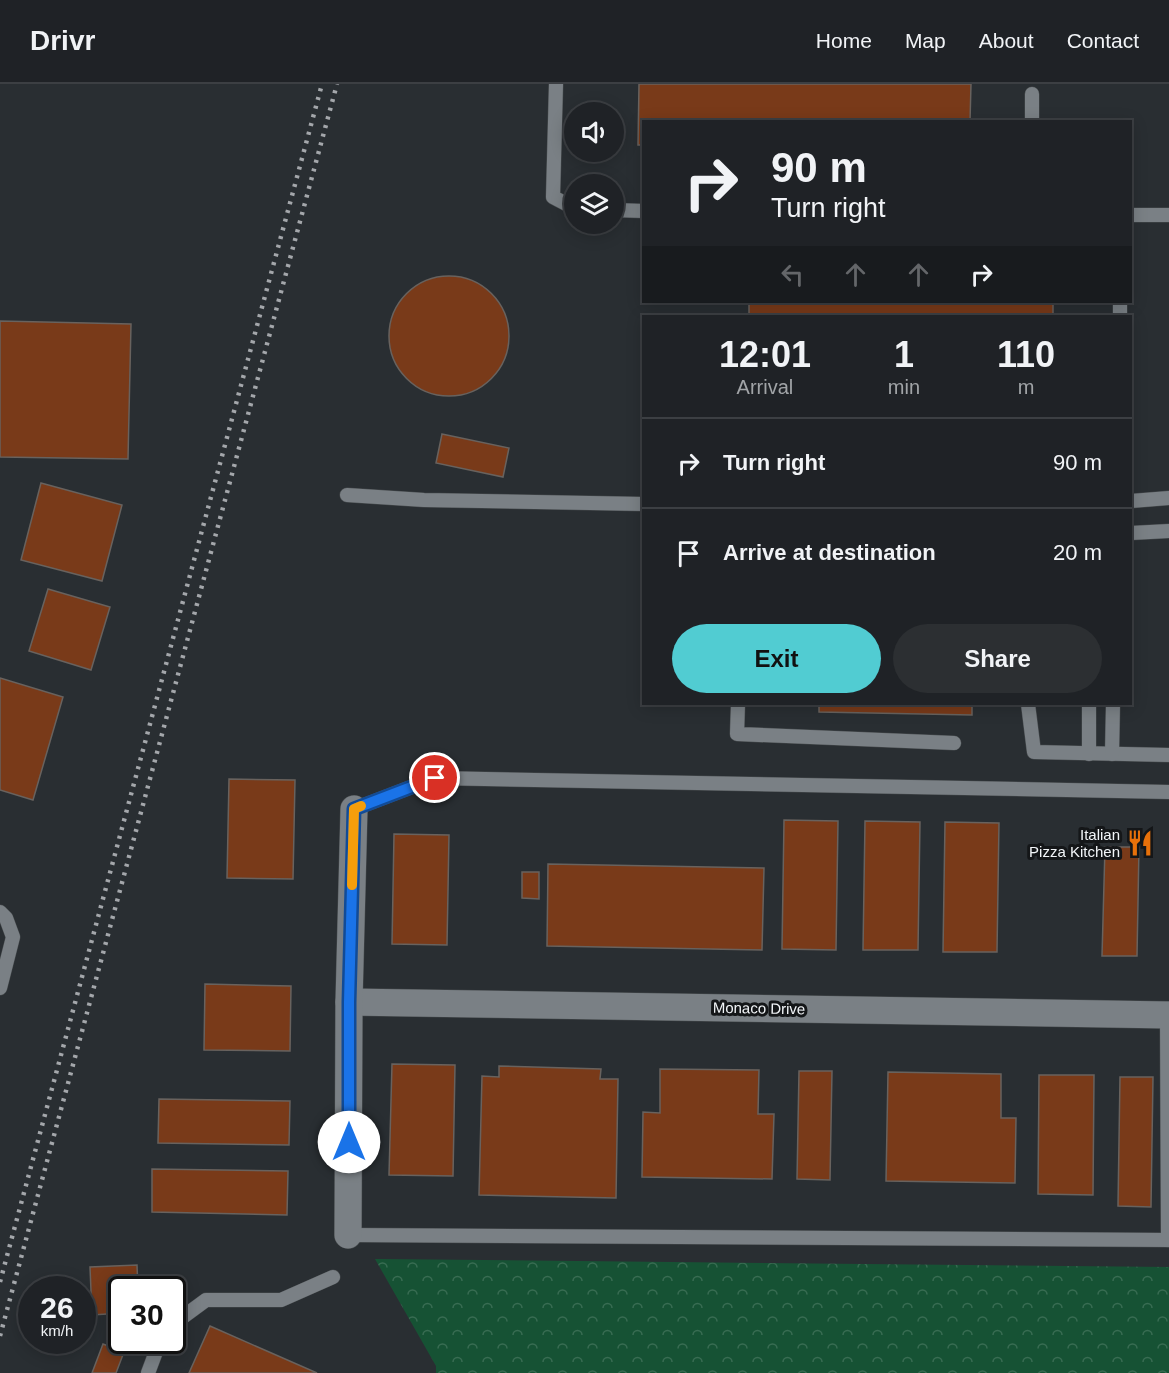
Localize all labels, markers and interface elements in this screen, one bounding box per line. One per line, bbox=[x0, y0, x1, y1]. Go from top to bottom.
text: Drivr bbox=[30, 25, 95, 56]
text: Home bbox=[816, 29, 872, 52]
text: Map bbox=[905, 29, 946, 52]
text: About bbox=[979, 29, 1034, 52]
text: Contact bbox=[1067, 29, 1139, 52]
map controls bbox=[564, 102, 624, 234]
button: sound bbox=[564, 102, 624, 162]
icon: right bbox=[672, 144, 750, 222]
text: 90 m bbox=[771, 144, 867, 191]
button: layers bbox=[564, 174, 624, 234]
text: Turn right bbox=[771, 193, 886, 223]
icon: left bbox=[776, 258, 809, 291]
icon: ahead bbox=[839, 258, 872, 291]
icon: ahead bbox=[902, 258, 935, 291]
icon: right bbox=[965, 258, 998, 291]
text: 12:01 bbox=[719, 334, 811, 375]
text: 1 bbox=[894, 334, 914, 375]
text: 110 bbox=[997, 334, 1055, 375]
text: Arrival bbox=[737, 376, 793, 398]
text: min bbox=[888, 376, 920, 398]
text: m bbox=[1018, 376, 1034, 398]
icon: right bbox=[672, 447, 705, 480]
text: Turn right bbox=[723, 450, 825, 475]
text: 90 m bbox=[1053, 450, 1102, 475]
icon: arrive bbox=[672, 537, 705, 570]
text: Arrive at destination bbox=[723, 540, 936, 565]
text: 20 m bbox=[1053, 540, 1102, 565]
button: Exit bbox=[672, 624, 881, 693]
button: Share bbox=[893, 624, 1102, 693]
pin bbox=[409, 752, 460, 803]
icon: arrive bbox=[418, 761, 451, 794]
place label: Italian Pizza Kitchen bbox=[1029, 826, 1120, 860]
restaurant icon: Italian Pizza Kitchen bbox=[1125, 828, 1155, 858]
street label: Monaco Drive bbox=[713, 999, 805, 1017]
position arrow bbox=[317, 1110, 381, 1174]
speed limit sign: 30 bbox=[108, 1276, 186, 1354]
text: 26 bbox=[40, 1291, 74, 1324]
text: km/h bbox=[41, 1322, 73, 1339]

